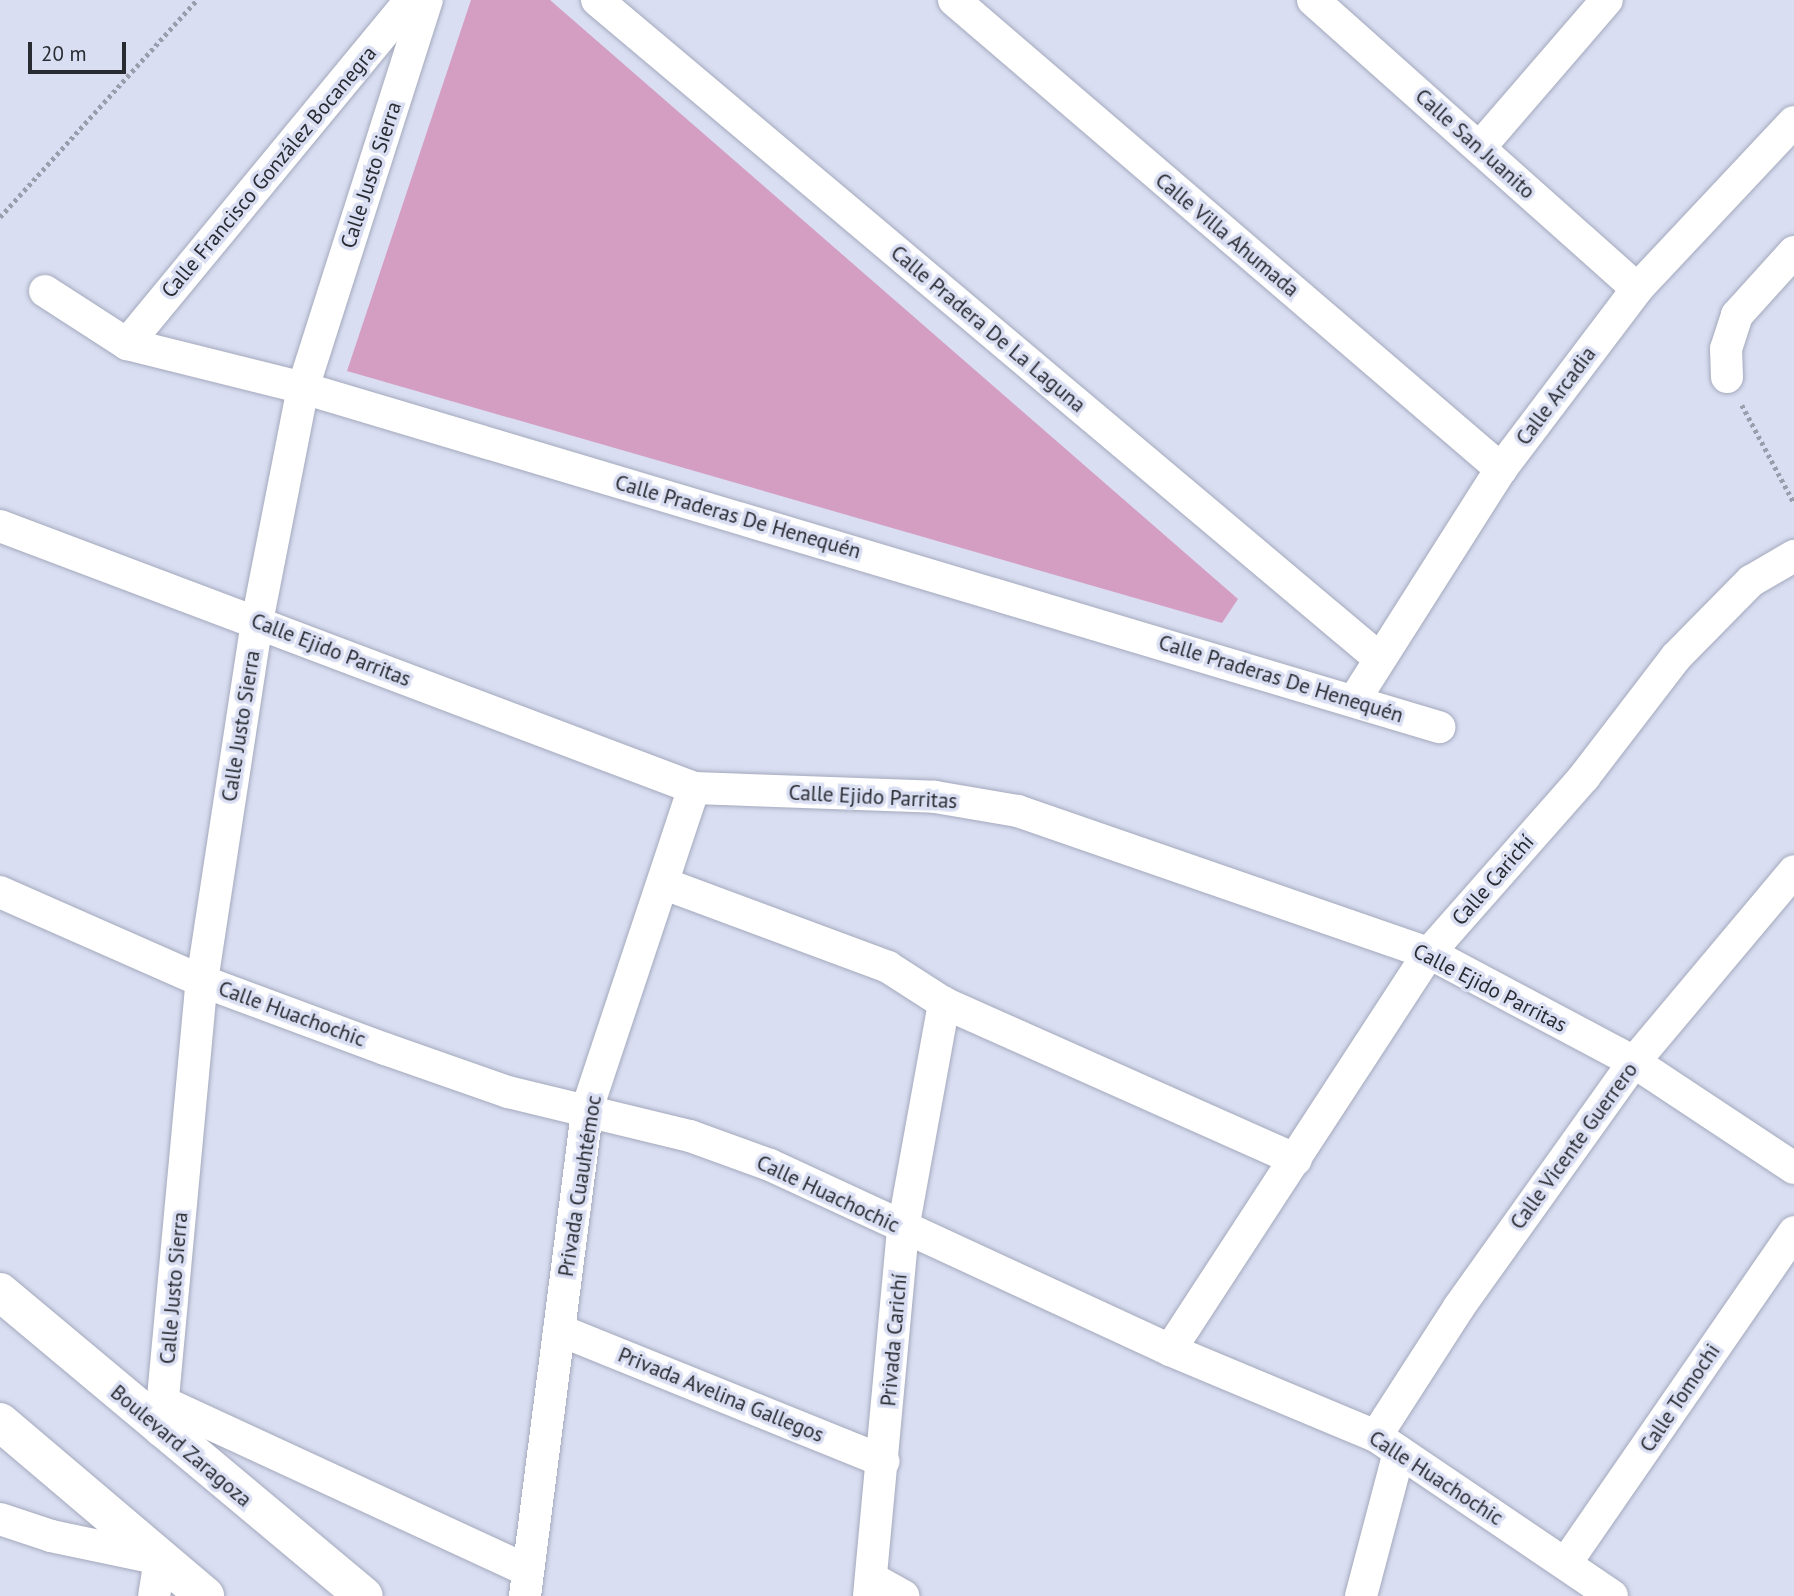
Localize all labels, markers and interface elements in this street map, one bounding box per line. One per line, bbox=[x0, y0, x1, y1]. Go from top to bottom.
scale bar bbox=[32, 28, 130, 72]
text: 20 m bbox=[41, 40, 87, 67]
street label: Calle Francisco González Bocanegra bbox=[156, 41, 382, 303]
street label: Calle San Juanito bbox=[1410, 84, 1540, 204]
street label: Calle Justo Sierra bbox=[335, 98, 407, 252]
street label: Calle Villa Ahumada bbox=[1150, 167, 1304, 303]
street label: Calle Pradera De La Laguna bbox=[886, 240, 1090, 418]
street label: Calle Arcadia bbox=[1511, 342, 1601, 450]
street label: Calle Praderas De Henequén bbox=[612, 470, 864, 564]
street label: Calle Ejido Parritas bbox=[248, 608, 414, 692]
street label: Calle Praderas De Henequén bbox=[1156, 630, 1406, 728]
street label: Calle Justo Sierra bbox=[217, 649, 265, 803]
street label: Calle Ejido Parritas bbox=[788, 780, 958, 814]
street label: Calle Carichí bbox=[1447, 829, 1539, 931]
street label: Calle Ejido Parritas bbox=[1409, 938, 1571, 1038]
street label: Calle Huachochic bbox=[215, 976, 369, 1052]
street label: Calle Vicente Guerrero bbox=[1505, 1057, 1643, 1235]
street label: Privada Cuauhtémoc bbox=[553, 1094, 607, 1278]
street label: Calle Huachochic bbox=[753, 1150, 903, 1238]
street label: Calle Justo Sierra bbox=[155, 1211, 193, 1365]
street label: Privada Carichí bbox=[876, 1273, 912, 1407]
street label: Calle Tomochi bbox=[1634, 1339, 1726, 1457]
street label: Privada Avelina Gallegos bbox=[614, 1342, 828, 1448]
street label: Boulevard Zaragoza bbox=[105, 1380, 257, 1512]
street label: Calle Huachochic bbox=[1364, 1425, 1508, 1531]

